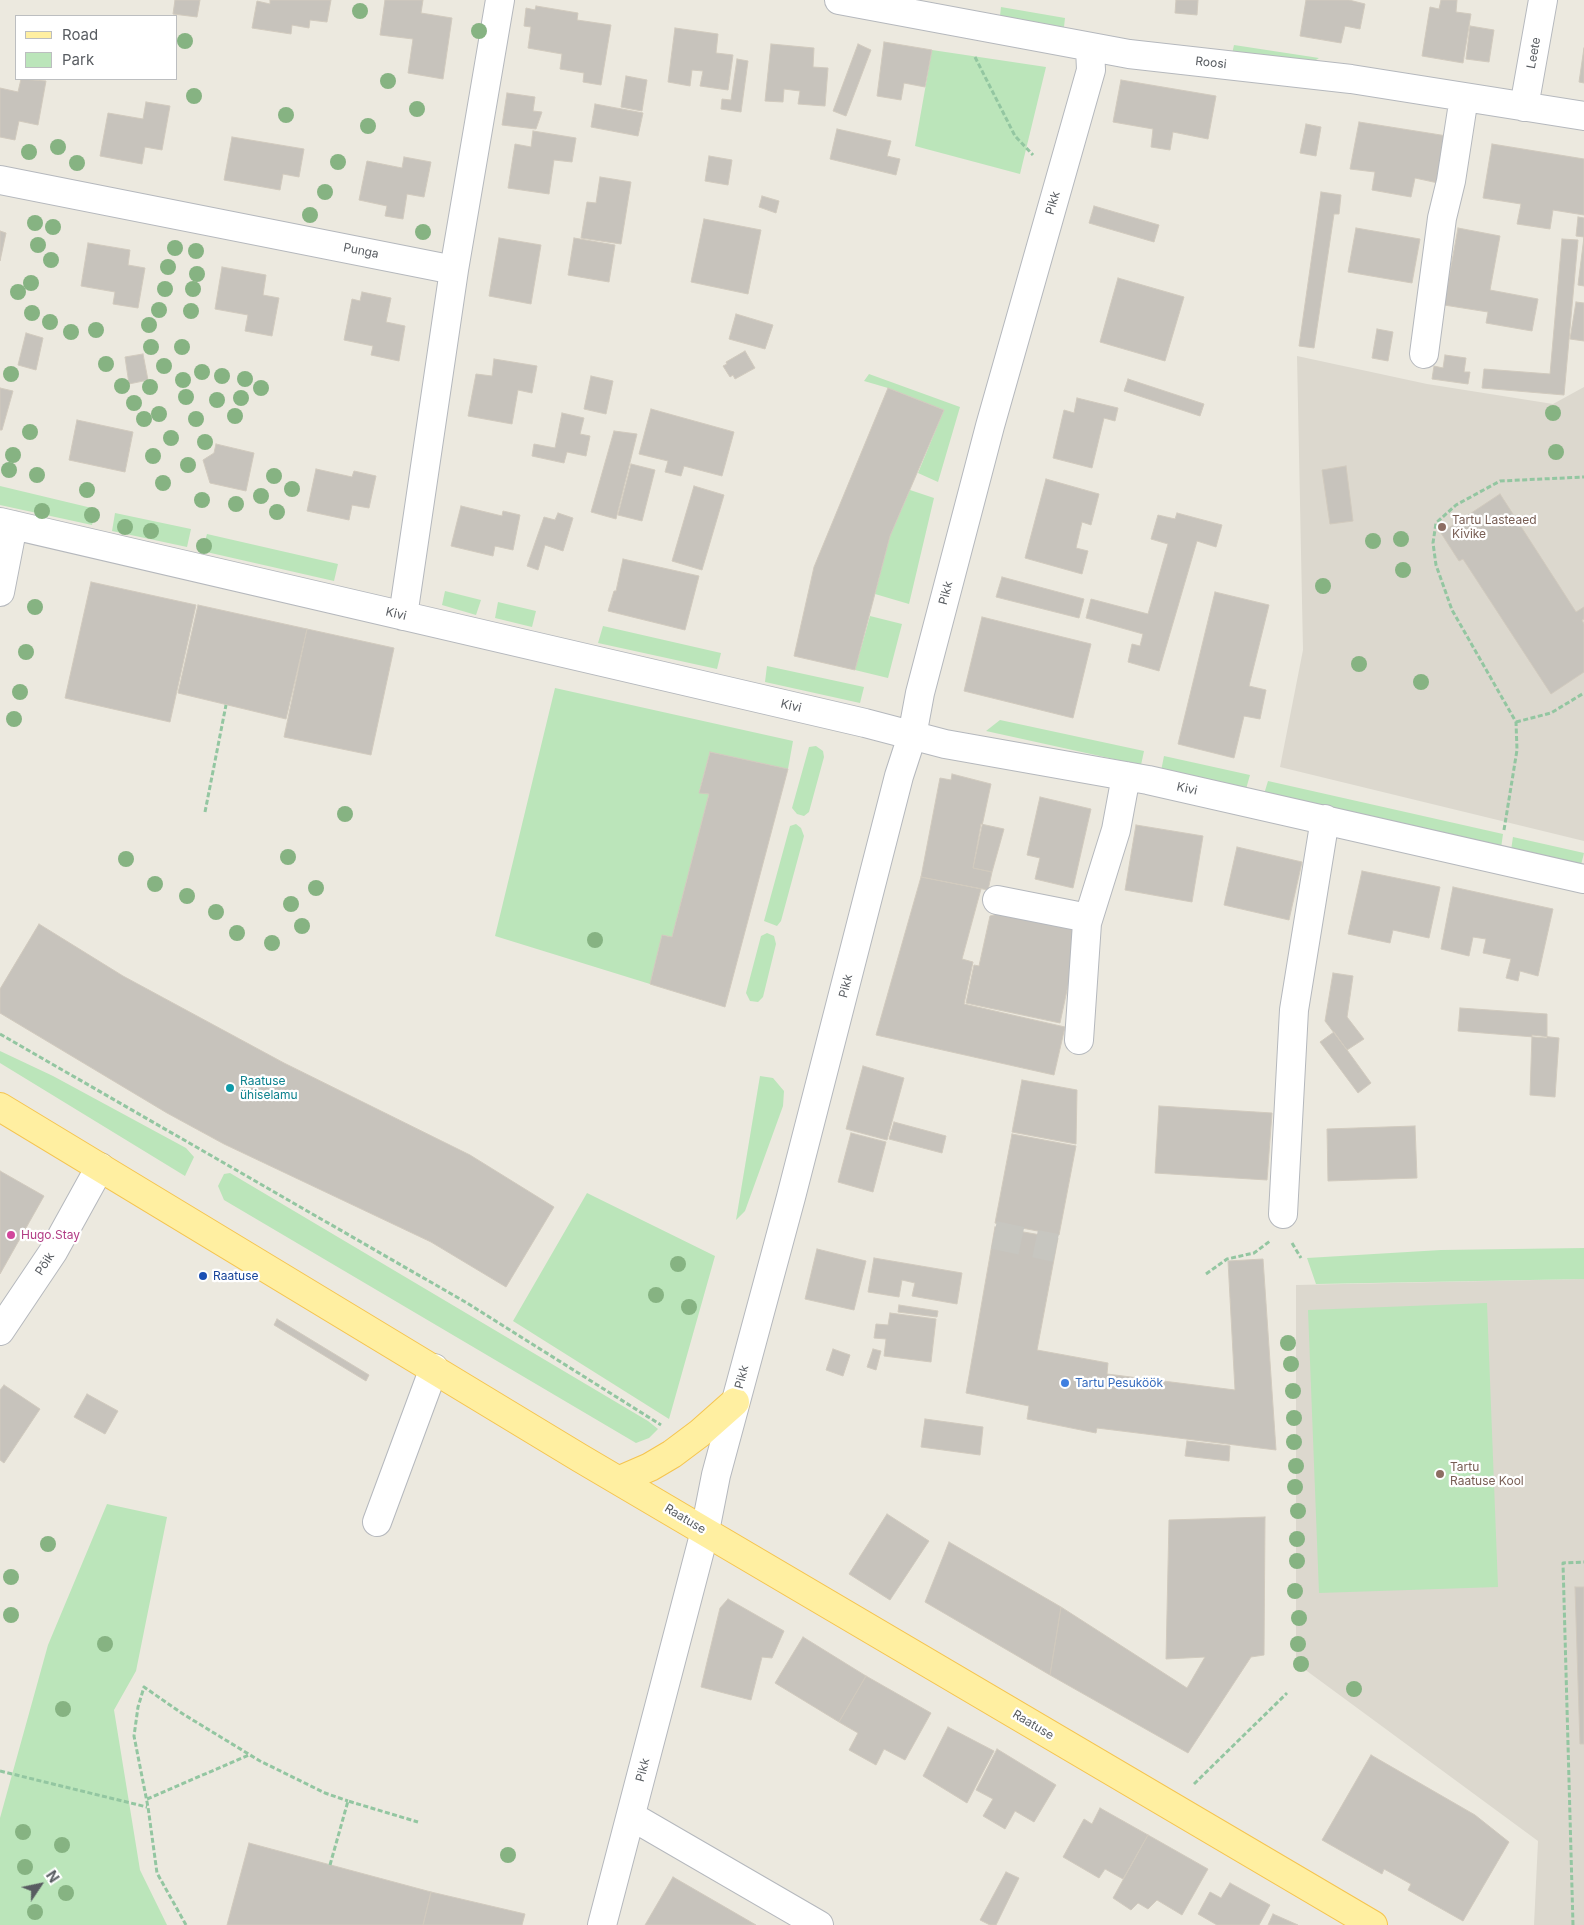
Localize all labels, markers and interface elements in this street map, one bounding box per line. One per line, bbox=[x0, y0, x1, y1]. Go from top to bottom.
legend bbox=[15, 15, 178, 80]
text: Road bbox=[62, 25, 98, 44]
street label: Leete bbox=[1524, 36, 1544, 70]
text: Park bbox=[62, 50, 94, 69]
street label: Roosi bbox=[1195, 54, 1227, 72]
street label: Pikk bbox=[1043, 190, 1063, 216]
street label: Punga bbox=[342, 241, 380, 261]
place label: Tartu Lasteaed Kivike bbox=[1452, 513, 1537, 541]
marker: Tartu Lasteaed Kivike bbox=[1436, 521, 1448, 533]
street label: Pikk bbox=[936, 580, 956, 606]
street label: Kivi bbox=[384, 605, 408, 623]
street label: Kivi bbox=[779, 697, 803, 715]
street label: Kivi bbox=[1175, 780, 1199, 798]
street label: Pikk bbox=[836, 973, 856, 999]
place label: Raatuse ühiselamu bbox=[240, 1074, 298, 1102]
marker: Raatuse ühiselamu bbox=[224, 1082, 236, 1094]
place label: Hugo.Stay bbox=[21, 1228, 80, 1242]
marker: Hugo.Stay bbox=[5, 1229, 17, 1241]
street label: Põik bbox=[32, 1250, 58, 1278]
place label: Raatuse bbox=[213, 1269, 258, 1283]
marker: Raatuse bbox=[197, 1270, 209, 1282]
street label: Pikk bbox=[732, 1364, 752, 1390]
place label: Tartu Pesuköök bbox=[1075, 1376, 1163, 1390]
marker: Tartu Pesuköök bbox=[1059, 1377, 1071, 1389]
place label: Tartu Raatuse Kool bbox=[1450, 1460, 1524, 1488]
marker: Tartu Raatuse Kool bbox=[1434, 1468, 1446, 1480]
street label: Raatuse bbox=[662, 1501, 708, 1537]
street label: Raatuse bbox=[1010, 1707, 1056, 1743]
street label: Pikk bbox=[633, 1757, 653, 1783]
north arrow bbox=[15, 1860, 65, 1910]
text: N bbox=[43, 1867, 63, 1886]

